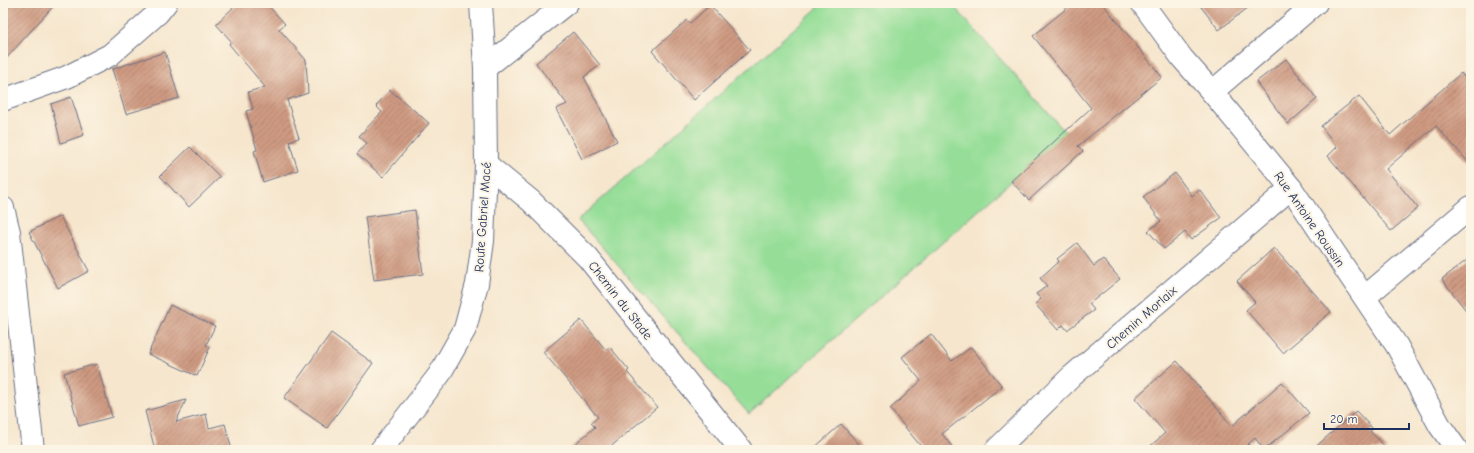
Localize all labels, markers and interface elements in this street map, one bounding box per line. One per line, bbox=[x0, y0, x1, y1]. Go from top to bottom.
street label: Route Gabriel Macé bbox=[471, 161, 494, 273]
street label: Rue Antoine Roussin bbox=[1271, 169, 1348, 270]
street label: Chemin du Stade bbox=[585, 258, 656, 343]
street label: Chemin Morlaix bbox=[1103, 282, 1180, 352]
scale bar bbox=[1324, 405, 1409, 431]
text: 20 m bbox=[1330, 412, 1358, 426]

